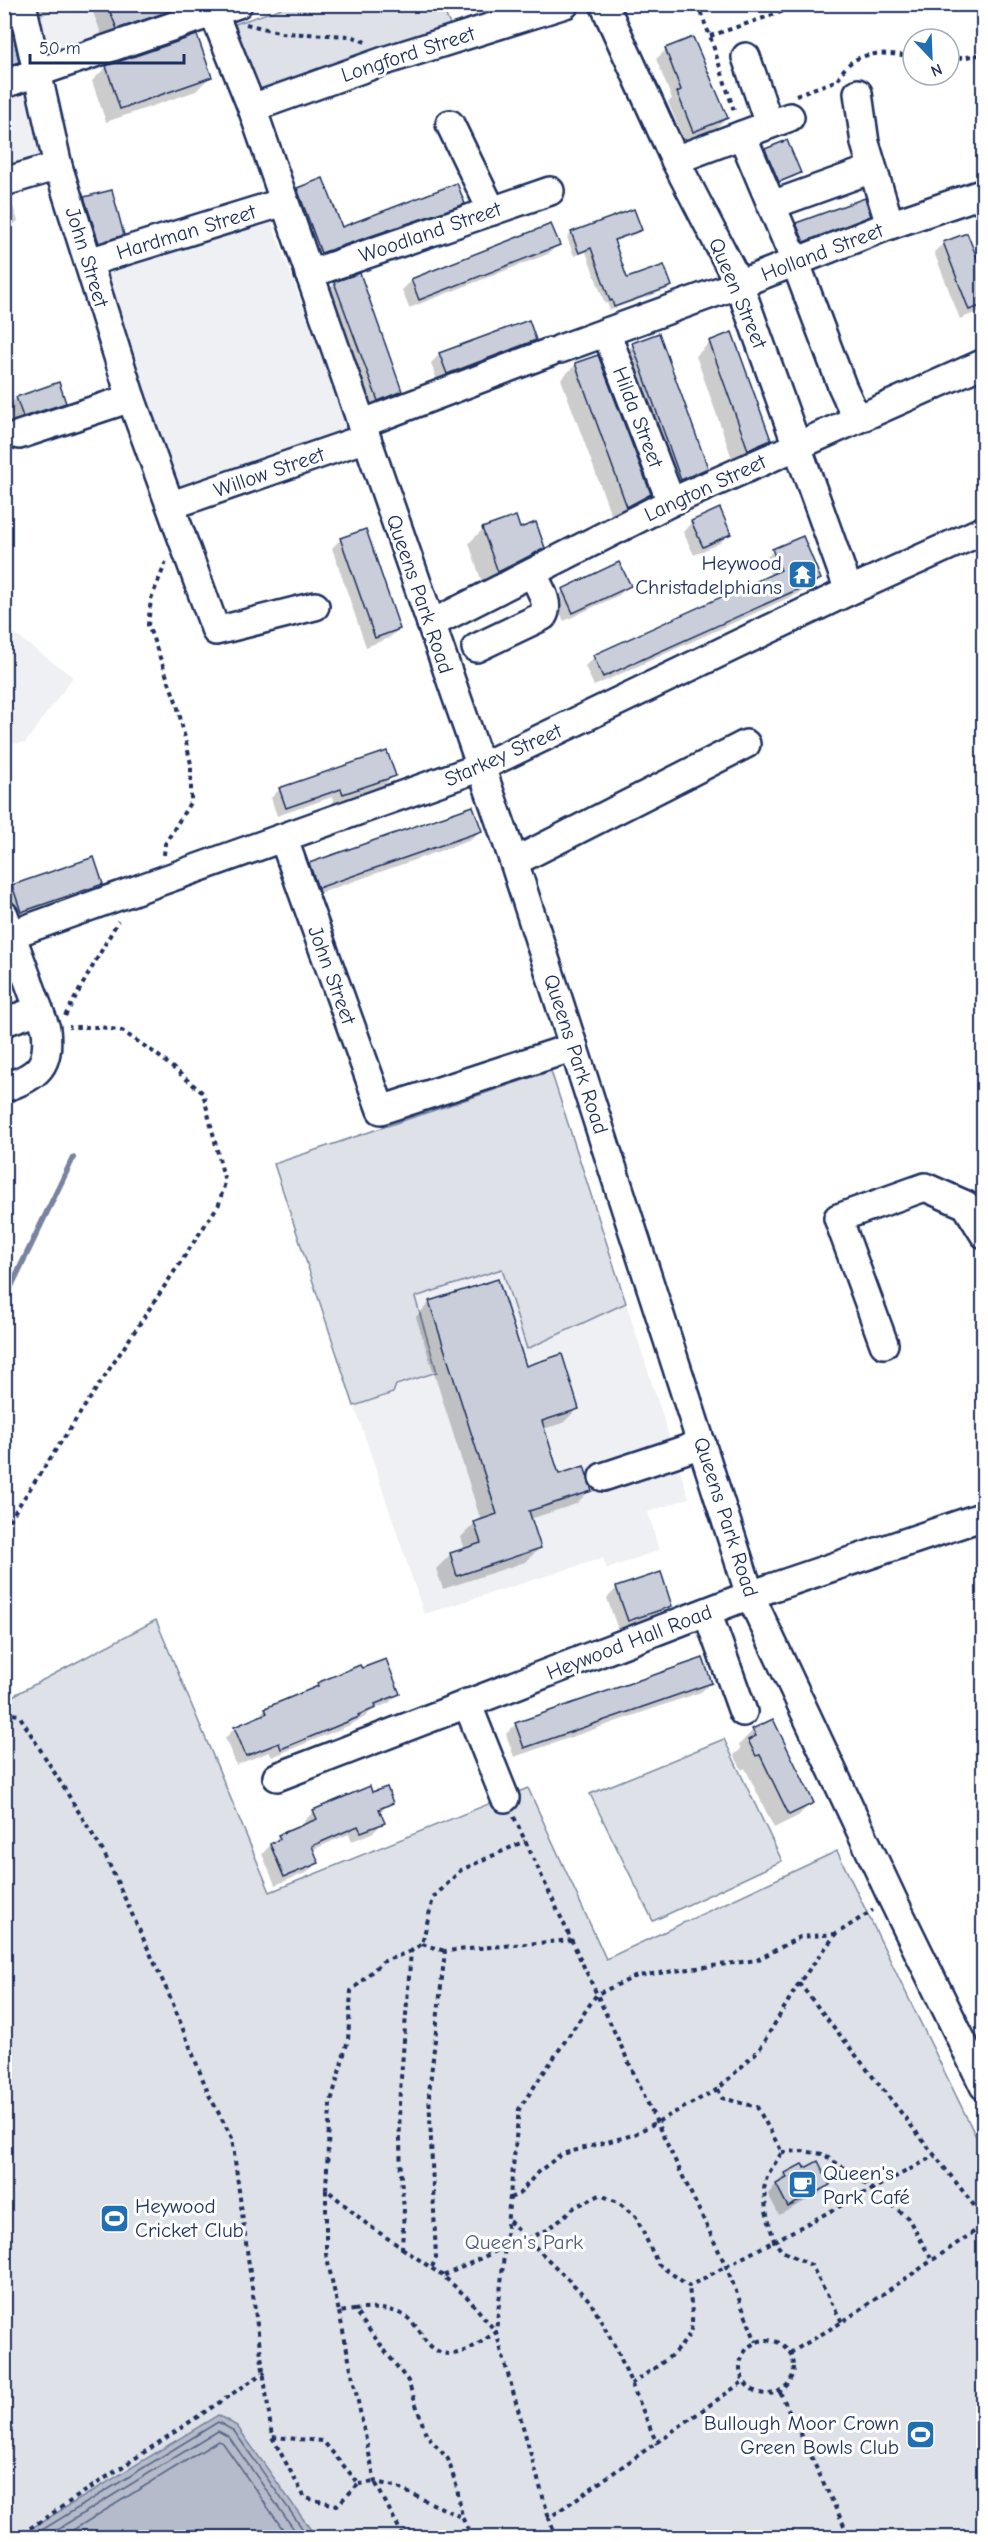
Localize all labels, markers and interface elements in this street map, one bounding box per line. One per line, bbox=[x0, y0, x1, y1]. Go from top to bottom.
street label: Longford Street bbox=[338, 21, 479, 87]
scale bar bbox=[30, 27, 184, 65]
north arrow bbox=[901, 27, 961, 87]
text: 50 m bbox=[39, 38, 81, 59]
text: N bbox=[928, 60, 945, 80]
street label: Woodland Street bbox=[356, 196, 505, 268]
street label: Hardman Street bbox=[114, 199, 259, 265]
street label: John Street bbox=[60, 204, 114, 311]
street label: Holland Street bbox=[758, 217, 887, 286]
street label: Queen Street bbox=[704, 234, 772, 353]
street label: Hilda Street bbox=[608, 363, 669, 472]
street label: Willow Street bbox=[211, 442, 328, 502]
street label: Langton Street bbox=[640, 449, 771, 527]
street label: Queens Park Road bbox=[382, 511, 458, 677]
place label: Heywood Christadelphians bbox=[635, 551, 782, 599]
temple icon: Heywood Christadelphians bbox=[787, 559, 819, 591]
street label: Starkey Street bbox=[441, 718, 566, 791]
street label: John Street bbox=[303, 922, 361, 1029]
street label: Queens Park Road bbox=[539, 971, 613, 1137]
street label: Queens Park Road bbox=[689, 1434, 763, 1600]
street label: Heywood Hall Road bbox=[543, 1599, 715, 1685]
place label: Queen's Park Café bbox=[823, 2161, 910, 2209]
cafe icon: Queen's Park Café bbox=[786, 2169, 818, 2201]
place label: Heywood Cricket Club bbox=[135, 2194, 244, 2242]
sports icon: Heywood Cricket Club bbox=[98, 2202, 130, 2234]
park label: Queen's Park bbox=[465, 2230, 583, 2254]
place label: Bullough Moor Crown Green Bowls Club bbox=[704, 2411, 899, 2459]
sports icon: Bullough Moor Crown Green Bowls Club bbox=[904, 2419, 936, 2451]

